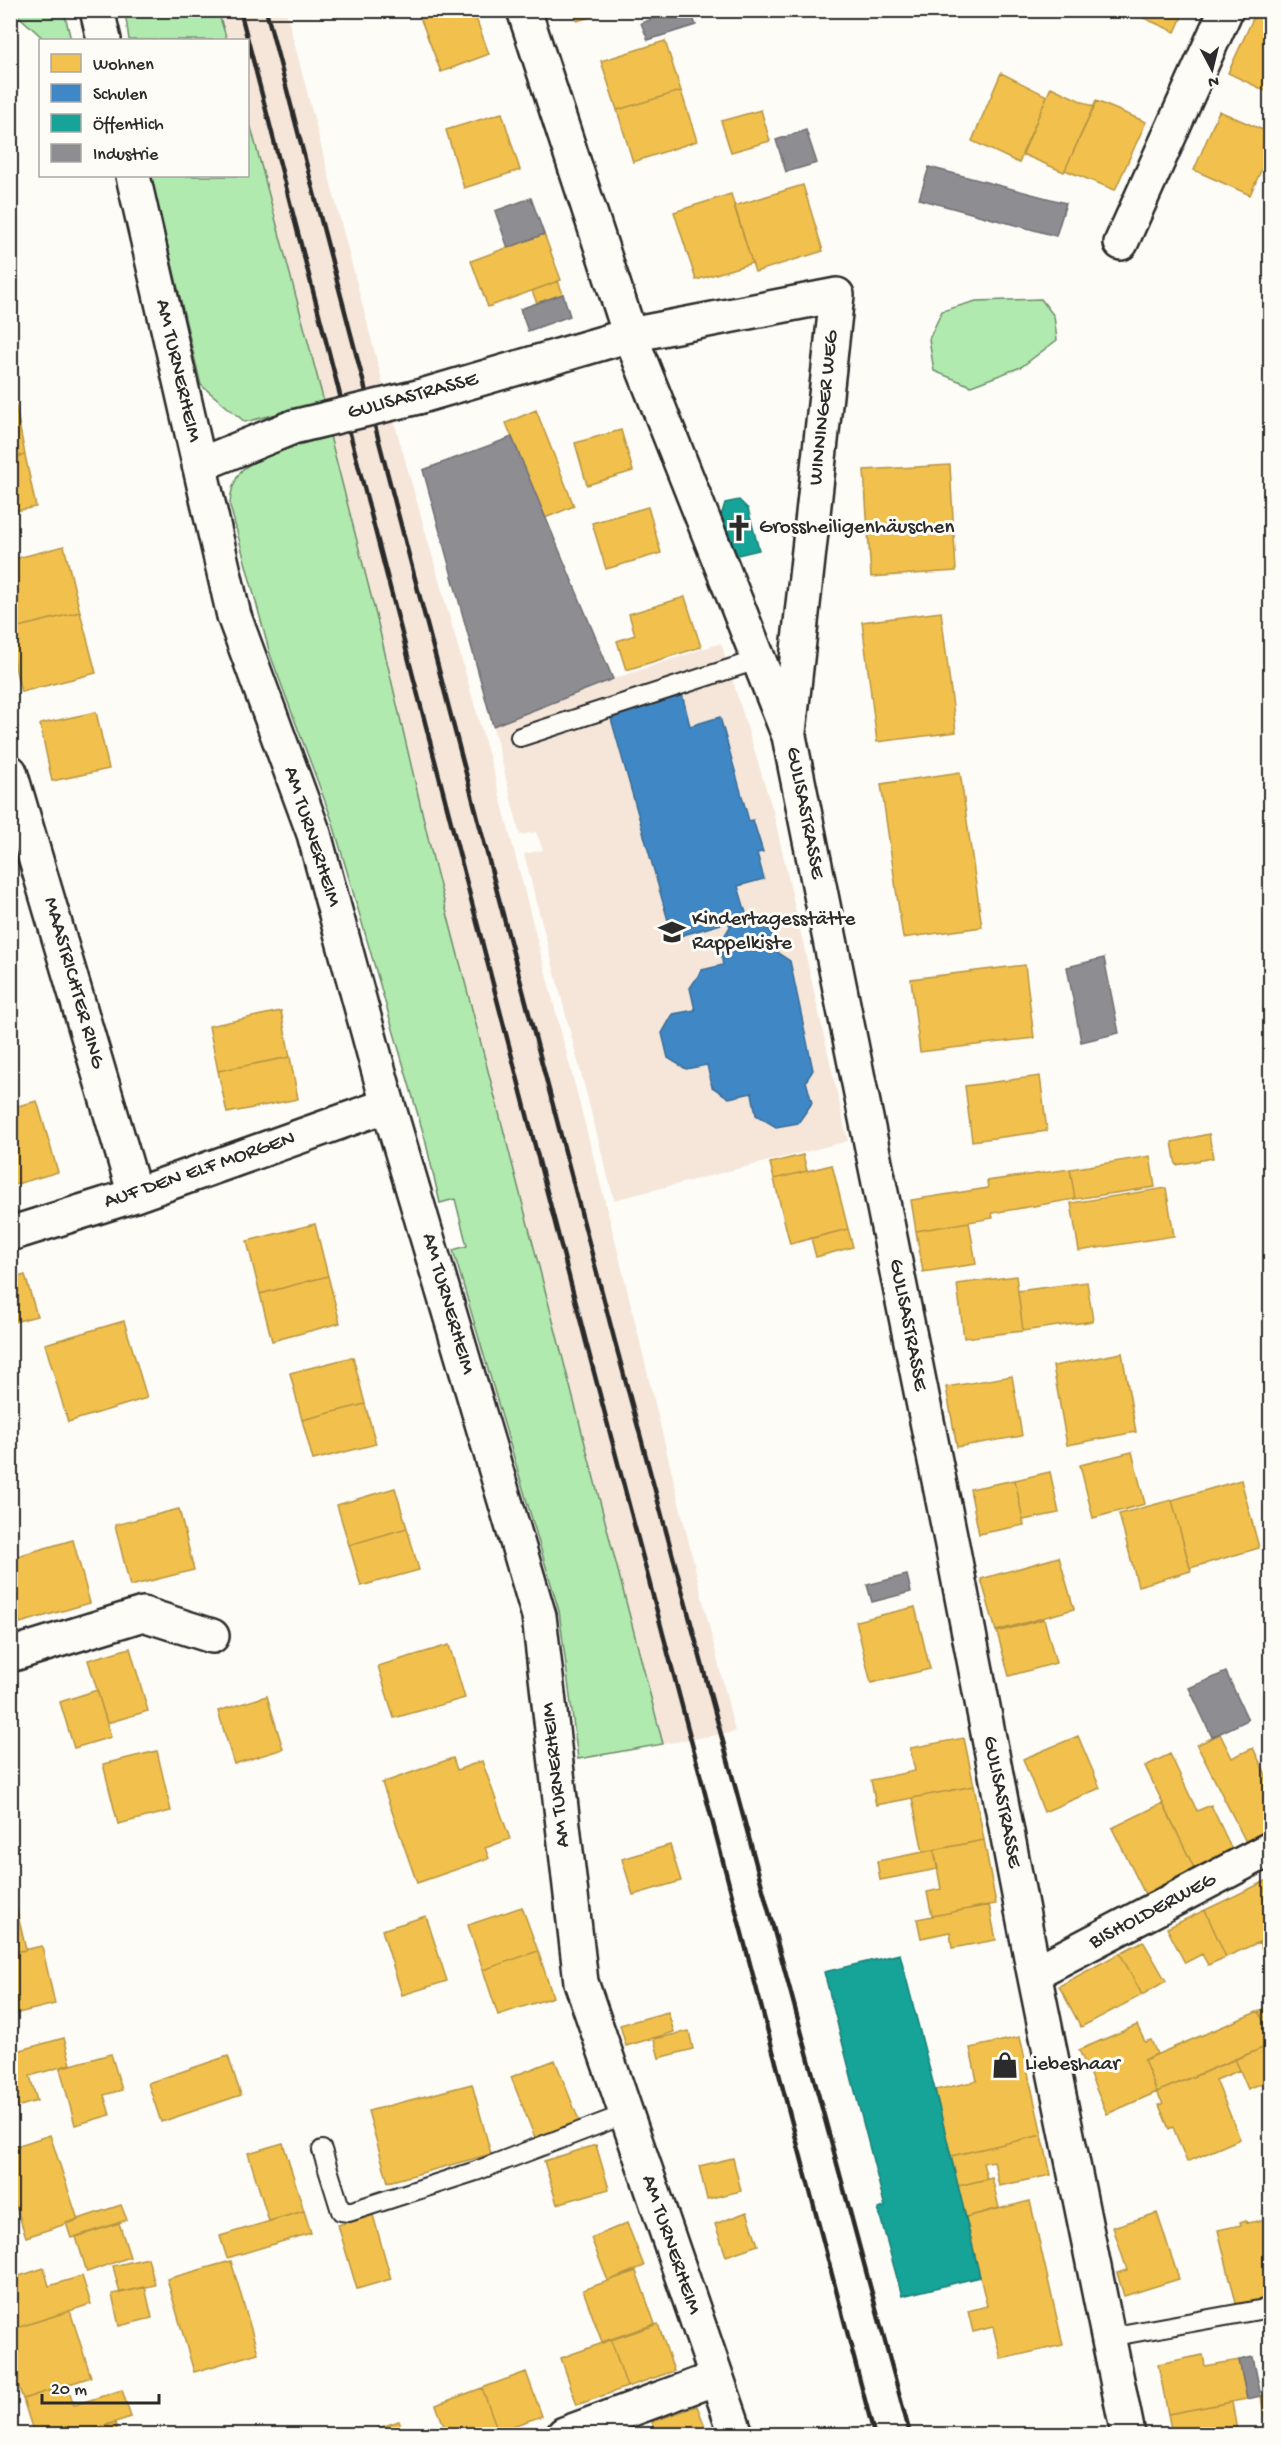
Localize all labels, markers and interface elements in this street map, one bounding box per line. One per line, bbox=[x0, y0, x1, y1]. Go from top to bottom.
legend bbox=[39, 39, 249, 177]
north arrow bbox=[1182, 39, 1242, 99]
text: Wohnen bbox=[93, 55, 154, 76]
text: N bbox=[1207, 70, 1220, 91]
text: Schulen bbox=[93, 85, 148, 106]
text: Öffentlich bbox=[93, 115, 164, 136]
text: Industrie bbox=[93, 145, 159, 166]
street label: AM TURNERHEIM bbox=[148, 297, 206, 445]
street label: WINNINGER WEG bbox=[804, 329, 846, 487]
street label: GULISASTRASSE bbox=[345, 367, 482, 426]
church icon: Grossheiligenhäuschen bbox=[724, 513, 754, 543]
place label: Grossheiligenhäuschen bbox=[759, 516, 954, 541]
street label: GULISASTRASSE bbox=[779, 745, 829, 882]
street label: AM TURNERHEIM bbox=[277, 764, 346, 911]
street label: MAASTRICHTER RING bbox=[37, 895, 110, 1072]
place label: Kindertagesstätte Rappelkiste bbox=[692, 908, 857, 957]
school or university icon: Kindertagesstätte Rappelkiste bbox=[657, 917, 687, 947]
street label: AUF DEN ELF MORGEN bbox=[101, 1127, 299, 1215]
street label: AM TURNERHEIM bbox=[415, 1231, 479, 1378]
street label: GULISASTRASSE bbox=[882, 1257, 932, 1394]
street label: AM TURNERHEIM bbox=[537, 1701, 577, 1849]
street label: GULISASTRASSE bbox=[976, 1734, 1026, 1871]
street label: BISHOLDERWEG bbox=[1085, 1868, 1221, 1956]
shop icon: Liebeshaar bbox=[990, 2050, 1020, 2080]
place label: Liebeshaar bbox=[1025, 2053, 1121, 2078]
street label: AM TURNERHEIM bbox=[634, 2172, 706, 2318]
scale bar bbox=[42, 2367, 159, 2405]
text: 20 m bbox=[51, 2380, 87, 2401]

